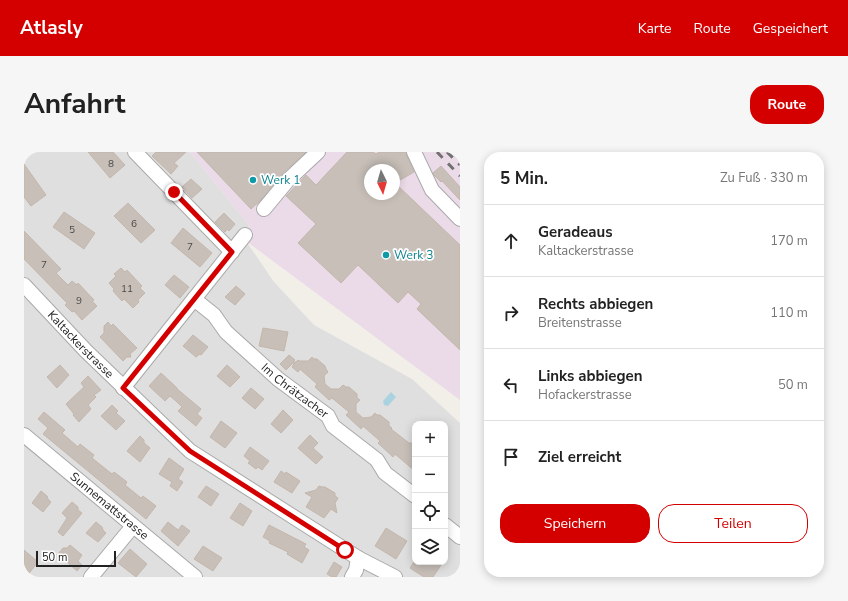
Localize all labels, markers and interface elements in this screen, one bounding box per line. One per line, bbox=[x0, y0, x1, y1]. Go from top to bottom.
text: Atlasly bbox=[20, 15, 83, 41]
text: Karte bbox=[638, 19, 672, 38]
text: Route bbox=[694, 19, 731, 38]
text: Gespeichert bbox=[753, 19, 828, 38]
text: Anfahrt bbox=[24, 85, 125, 123]
button: Route bbox=[750, 85, 824, 124]
house number: 8 bbox=[108, 157, 114, 171]
north arrow bbox=[364, 164, 400, 200]
text: 5 Min. bbox=[500, 167, 548, 190]
text: Zu Fuß · 330 m bbox=[720, 169, 808, 187]
place label: Werk 1 bbox=[261, 172, 300, 188]
marker: Werk 1 bbox=[248, 175, 258, 185]
route end bbox=[165, 183, 183, 201]
house number: 6 bbox=[131, 217, 137, 231]
text: Geradeaus bbox=[538, 222, 613, 242]
house number: 5 bbox=[69, 223, 75, 237]
icon: ahead bbox=[500, 230, 522, 252]
text: 170 m bbox=[770, 232, 808, 250]
house number: 7 bbox=[187, 240, 193, 254]
text: Kaltackerstrasse bbox=[538, 242, 634, 260]
place label: Werk 3 bbox=[394, 247, 433, 263]
marker: Werk 3 bbox=[381, 250, 391, 260]
house number: 7 bbox=[41, 258, 47, 272]
house number: 11 bbox=[121, 282, 133, 296]
house number: 9 bbox=[76, 294, 82, 308]
text: Rechts abbiegen bbox=[538, 294, 653, 314]
icon: right bbox=[500, 302, 522, 324]
text: 110 m bbox=[770, 304, 808, 322]
street label: Kaltackerstrasse bbox=[44, 307, 117, 382]
text: Breitenstrasse bbox=[538, 314, 622, 332]
street label: Im Chrätzacher bbox=[258, 360, 332, 422]
text: Links abbiegen bbox=[538, 366, 642, 386]
icon: left bbox=[500, 374, 522, 396]
text: 50 m bbox=[778, 376, 808, 394]
text: Hofackerstrasse bbox=[538, 386, 632, 404]
map controls bbox=[412, 421, 448, 565]
button: + bbox=[412, 421, 448, 457]
icon: arrive bbox=[500, 446, 522, 468]
text: Ziel erreicht bbox=[538, 447, 621, 467]
button: − bbox=[412, 457, 448, 493]
street label: Sunnemattstrasse bbox=[67, 469, 152, 543]
button: locate bbox=[412, 493, 448, 529]
button: Speichern bbox=[500, 504, 650, 543]
button: Teilen bbox=[658, 504, 808, 543]
button: layers bbox=[412, 529, 448, 565]
route start bbox=[336, 541, 354, 559]
scale bar bbox=[36, 549, 116, 568]
text: 50 m bbox=[42, 550, 67, 565]

